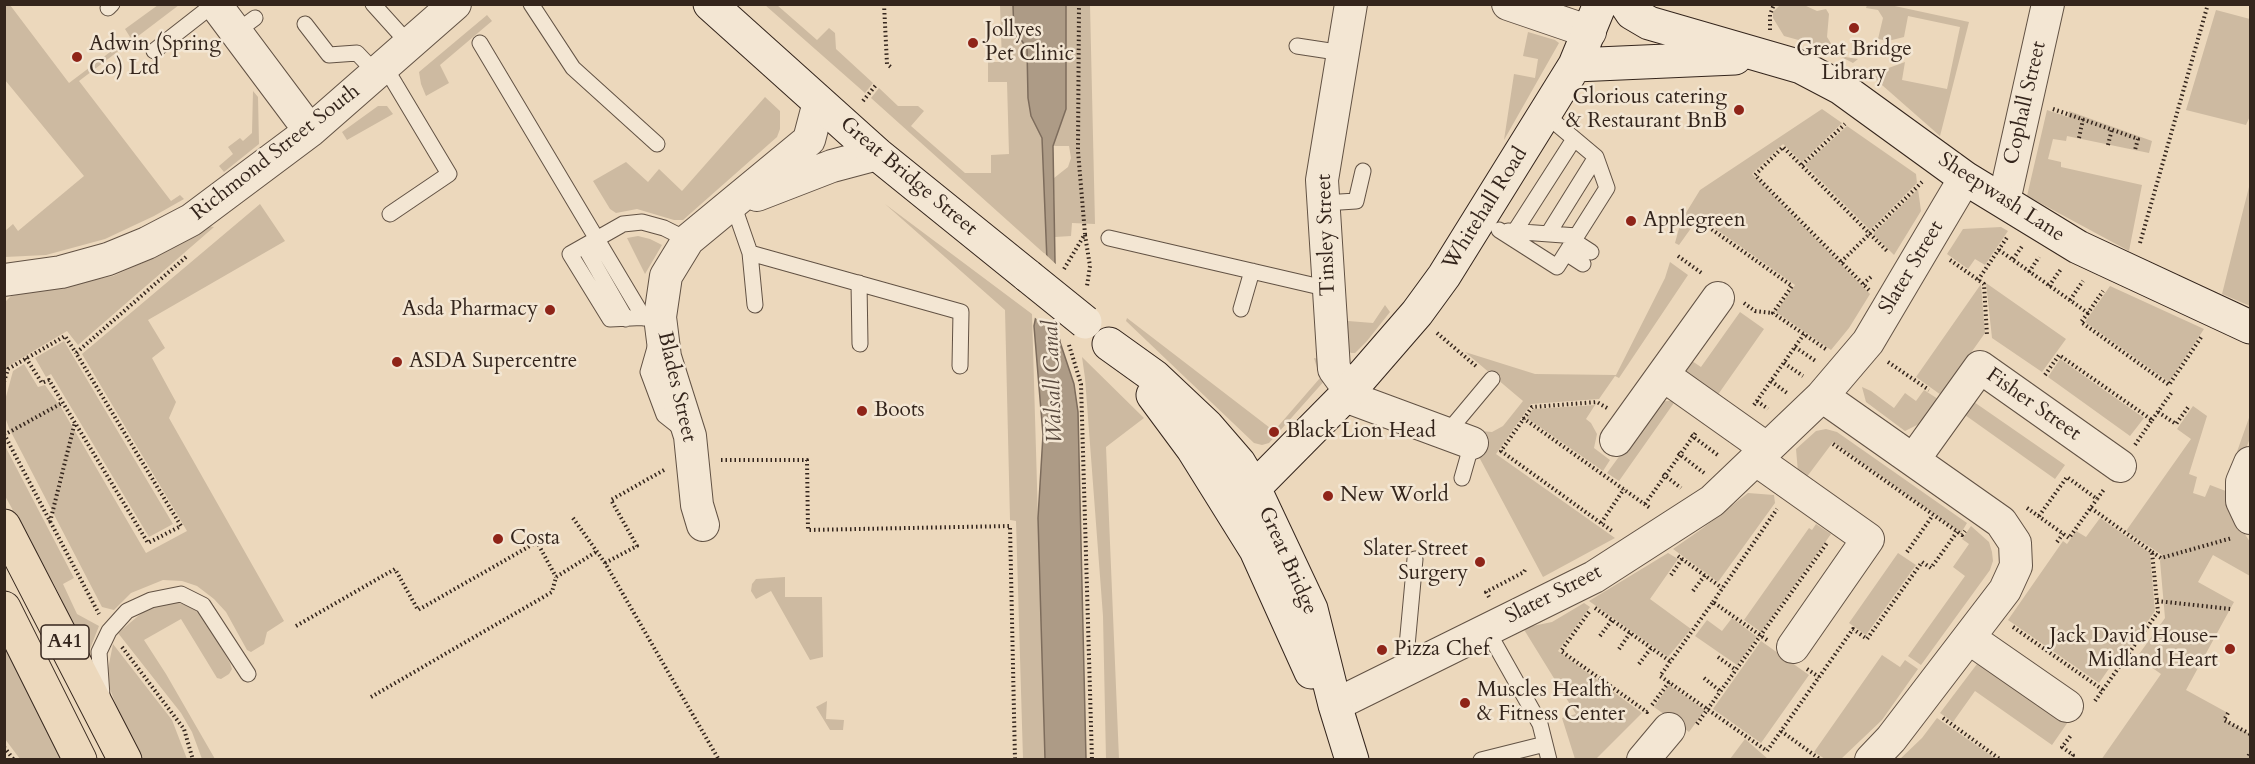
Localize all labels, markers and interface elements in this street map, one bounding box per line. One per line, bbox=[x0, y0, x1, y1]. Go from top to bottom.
place label: Jollyes Pet Clinic bbox=[985, 18, 1074, 68]
marker: Great Bridge Library bbox=[1847, 21, 1861, 35]
place label: Adwin (Spring Co) Ltd bbox=[89, 32, 221, 82]
marker: Jollyes Pet Clinic bbox=[966, 36, 980, 50]
place label: Great Bridge Library bbox=[1796, 37, 1912, 87]
street label: Cophall Street bbox=[2000, 39, 2052, 167]
marker: Adwin (Spring Co) Ltd bbox=[70, 50, 84, 64]
street label: Richmond Street South bbox=[187, 79, 365, 227]
place label: Glorious catering & Restaurant BnB bbox=[1566, 85, 1727, 135]
marker: Glorious catering & Restaurant BnB bbox=[1732, 103, 1746, 117]
street label: Great Bridge Street bbox=[834, 112, 982, 242]
street label: Whitehall Road bbox=[1438, 143, 1534, 275]
street label: Sheepwash Lane bbox=[1933, 148, 2069, 248]
street label: Tinsley Street bbox=[1312, 173, 1342, 297]
place label: Applegreen bbox=[1643, 208, 1746, 234]
marker: Applegreen bbox=[1624, 214, 1638, 228]
street label: Slater Street bbox=[1874, 217, 1950, 319]
place label: Asda Pharmacy bbox=[402, 297, 538, 323]
marker: Asda Pharmacy bbox=[543, 303, 557, 317]
water label: Walsall Canal bbox=[1039, 320, 1069, 444]
street label: Blades Street bbox=[651, 329, 701, 445]
place label: ASDA Supercentre bbox=[409, 349, 577, 375]
marker: ASDA Supercentre bbox=[390, 355, 404, 369]
street label: Fisher Street bbox=[1981, 363, 2085, 447]
place label: Boots bbox=[874, 398, 925, 424]
marker: Boots bbox=[855, 404, 869, 418]
place label: Black Lion Head bbox=[1286, 419, 1436, 445]
marker: Black Lion Head bbox=[1267, 425, 1281, 439]
place label: New World bbox=[1340, 483, 1449, 509]
marker: New World bbox=[1321, 489, 1335, 503]
street label: Great Bridge bbox=[1252, 503, 1322, 619]
place label: Costa bbox=[510, 526, 560, 552]
marker: Costa bbox=[491, 532, 505, 546]
place label: Slater Street Surgery bbox=[1363, 537, 1468, 587]
marker: Slater Street Surgery bbox=[1473, 555, 1487, 569]
street label: Slater Street bbox=[1502, 560, 1606, 630]
place label: Jack David House- Midland Heart bbox=[2050, 624, 2218, 674]
road number: A41 bbox=[41, 625, 89, 659]
place label: Pizza Chef bbox=[1394, 637, 1489, 663]
marker: Jack David House- Midland Heart bbox=[2223, 642, 2237, 656]
marker: Pizza Chef bbox=[1375, 643, 1389, 657]
place label: Muscles Health & Fitness Center bbox=[1477, 678, 1625, 728]
marker: Muscles Health & Fitness Center bbox=[1458, 696, 1472, 710]

